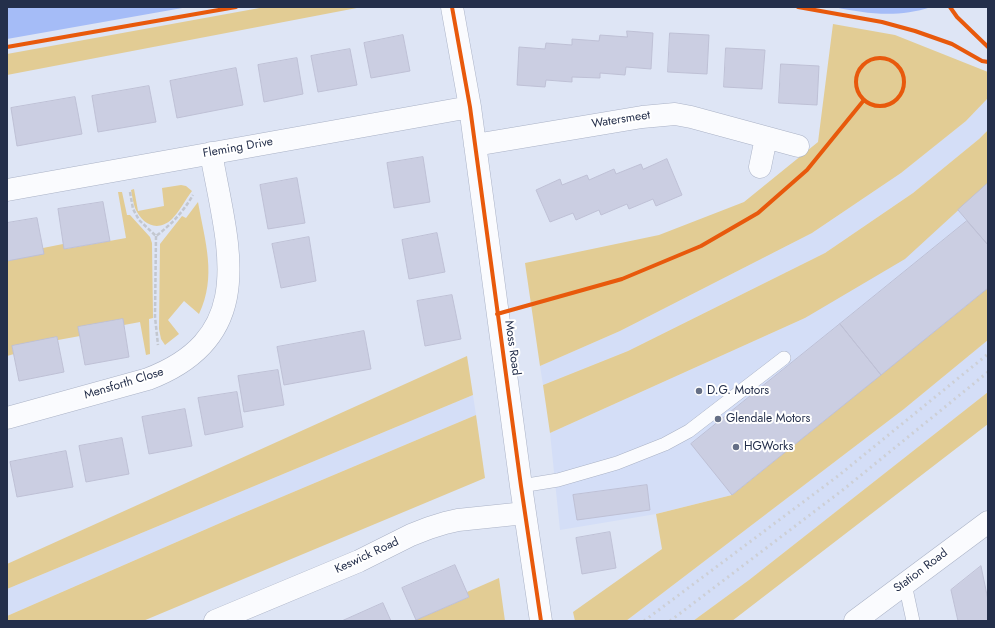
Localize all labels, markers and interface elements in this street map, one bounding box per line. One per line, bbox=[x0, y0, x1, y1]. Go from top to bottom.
street label: Watersmeet bbox=[591, 108, 651, 132]
street label: Fleming Drive bbox=[202, 135, 274, 161]
street label: Moss Road bbox=[501, 320, 523, 376]
street label: Mensforth Close bbox=[82, 365, 166, 403]
place label: D.G. Motors bbox=[707, 384, 769, 398]
marker: D.G. Motors bbox=[694, 386, 704, 396]
place label: Glendale Motors bbox=[726, 412, 810, 426]
marker: Glendale Motors bbox=[713, 414, 723, 424]
place label: HGWorks bbox=[744, 440, 793, 454]
marker: HGWorks bbox=[731, 442, 741, 452]
street label: Keswick Road bbox=[333, 535, 401, 577]
street label: Station Road bbox=[891, 546, 951, 596]

